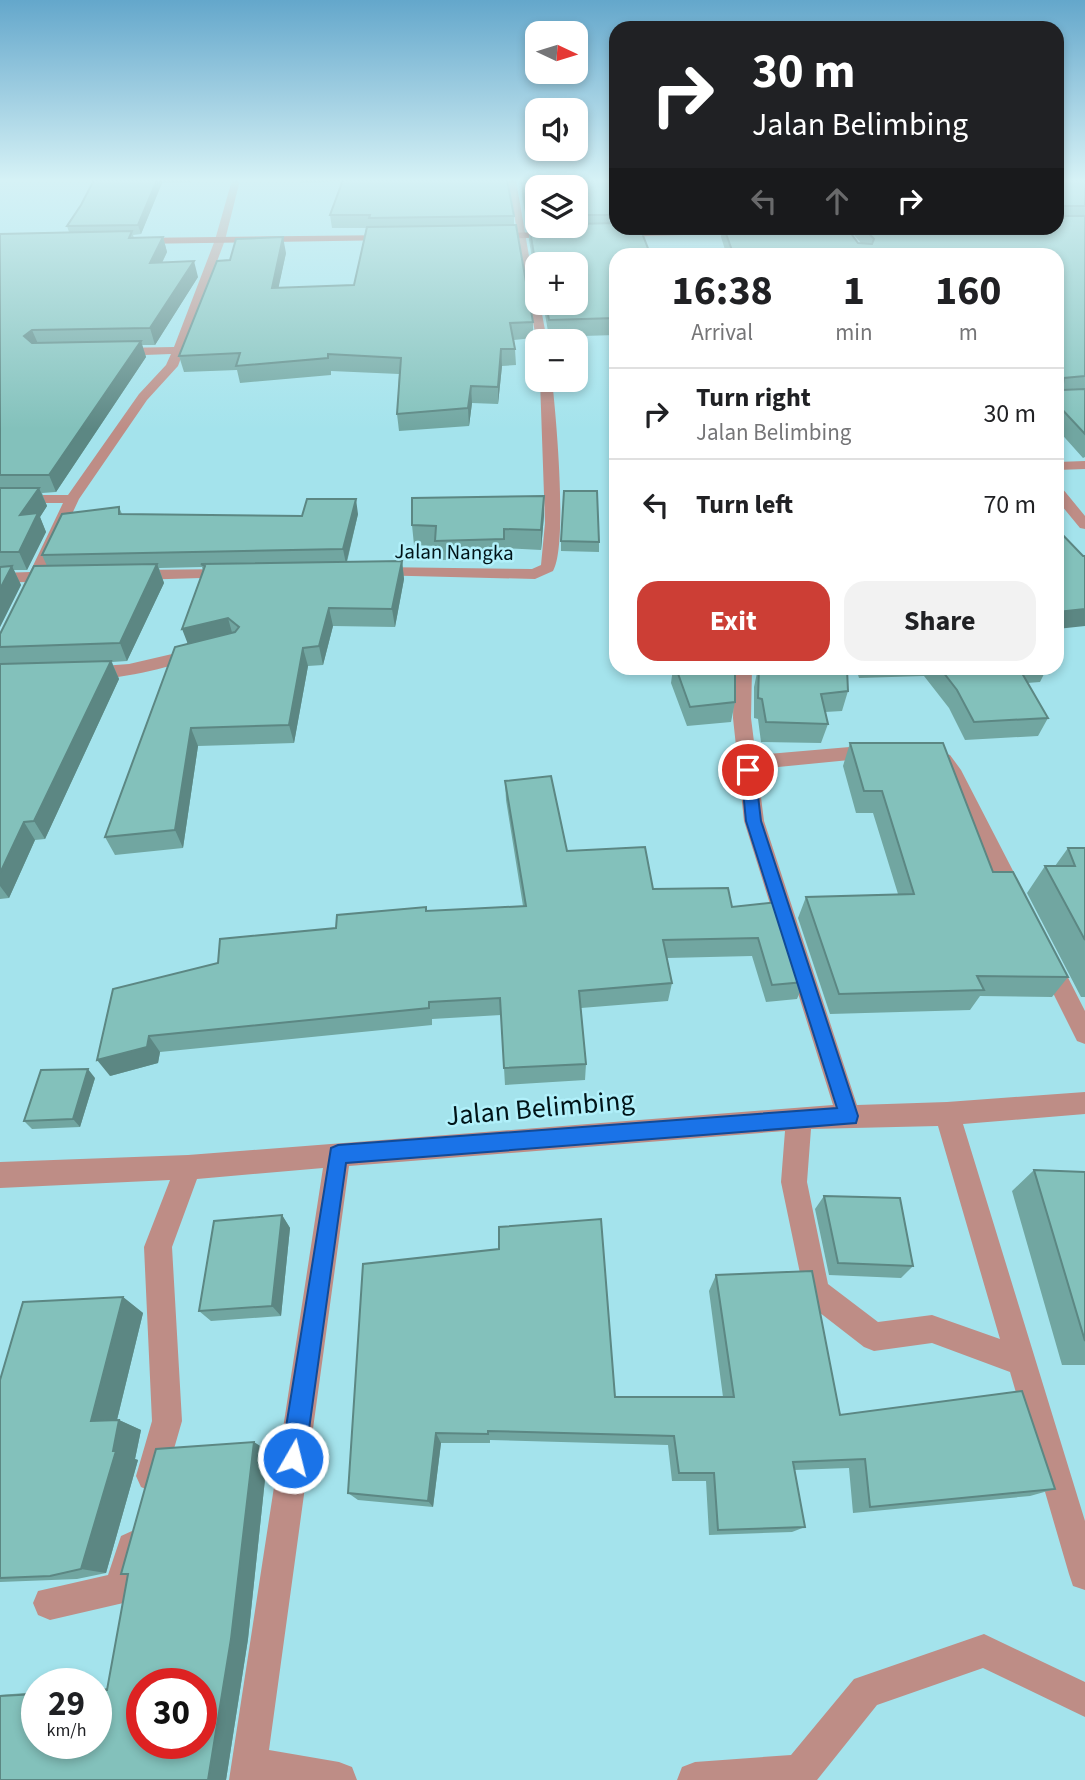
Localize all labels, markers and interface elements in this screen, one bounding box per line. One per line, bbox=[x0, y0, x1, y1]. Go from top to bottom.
north arrow bbox=[525, 21, 588, 84]
map controls bbox=[525, 21, 588, 392]
text: 30 m bbox=[752, 37, 856, 107]
icon: right bbox=[637, 49, 728, 140]
button: sound bbox=[525, 98, 588, 161]
text: Jalan Belimbing bbox=[752, 102, 968, 148]
button: layers bbox=[525, 175, 588, 238]
icon: left bbox=[745, 182, 783, 220]
icon: ahead bbox=[818, 182, 856, 220]
icon: right bbox=[891, 182, 929, 220]
button: + bbox=[525, 252, 588, 315]
text: 16:38 bbox=[671, 261, 773, 321]
text: 1 bbox=[843, 261, 865, 321]
text: 160 bbox=[935, 261, 1002, 321]
text: Arrival bbox=[691, 316, 753, 349]
text: min bbox=[835, 316, 873, 349]
text: m bbox=[959, 316, 978, 349]
button: − bbox=[525, 329, 588, 392]
text: Turn right bbox=[696, 379, 811, 416]
icon: right bbox=[637, 395, 675, 433]
text: 30 m bbox=[983, 395, 1036, 432]
text: Jalan Belimbing bbox=[696, 416, 851, 449]
icon: left bbox=[637, 486, 675, 524]
text: Turn left bbox=[696, 486, 793, 523]
text: 70 m bbox=[983, 486, 1036, 523]
street label: Jalan Nangka bbox=[394, 536, 514, 568]
button: Exit bbox=[637, 581, 830, 661]
button: Share bbox=[844, 581, 1036, 661]
pin bbox=[718, 740, 778, 800]
icon: arrive bbox=[729, 751, 767, 789]
street label: Jalan Belimbing bbox=[444, 1080, 636, 1136]
position arrow bbox=[256, 1421, 330, 1495]
speed limit sign: 30 bbox=[126, 1668, 217, 1759]
text: 29 bbox=[48, 1679, 85, 1729]
text: km/h bbox=[47, 1718, 86, 1743]

